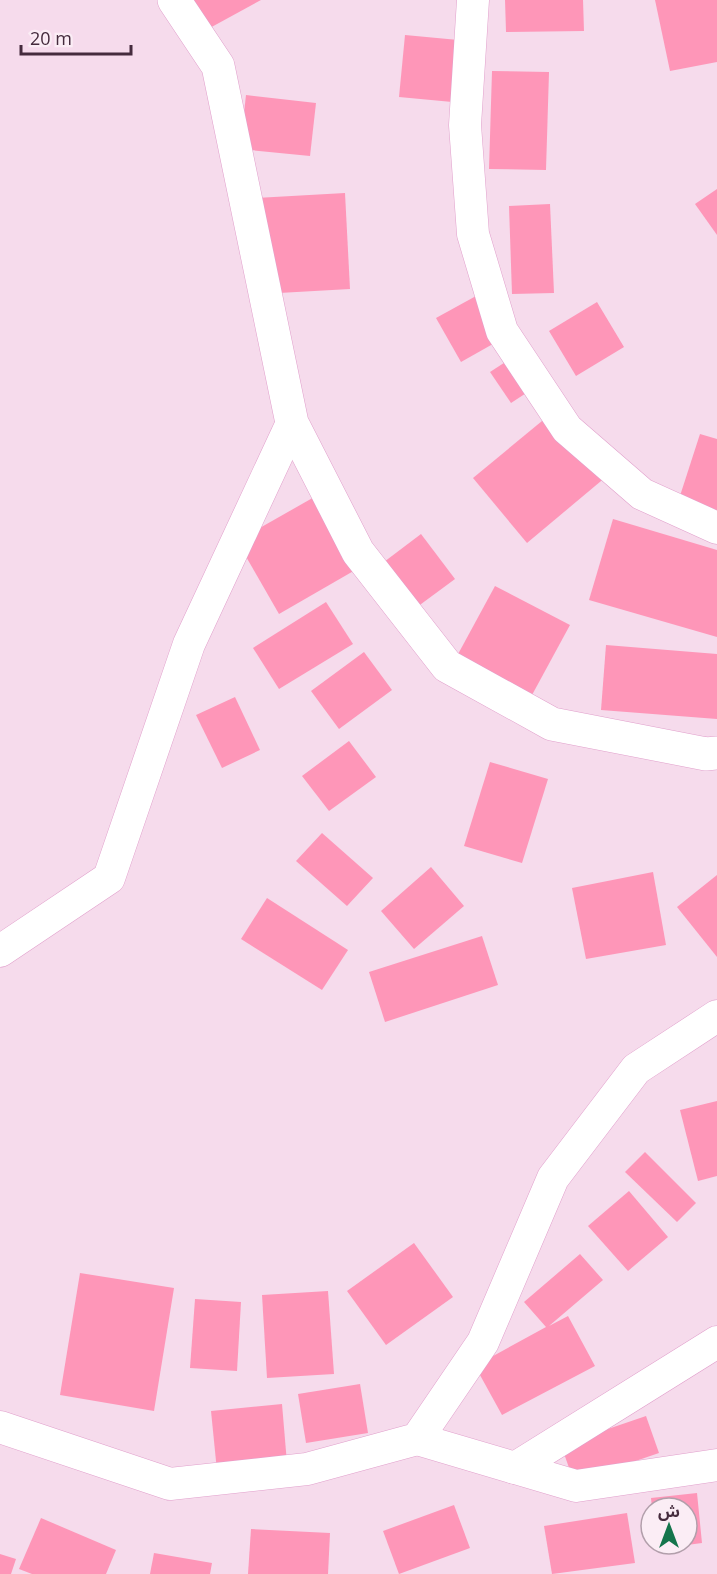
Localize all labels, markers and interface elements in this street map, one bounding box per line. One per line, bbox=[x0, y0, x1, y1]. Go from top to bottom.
scale bar bbox=[21, 18, 130, 56]
text: 20 m bbox=[30, 26, 72, 50]
north arrow bbox=[639, 1496, 699, 1556]
text: ش bbox=[658, 1500, 680, 1522]

